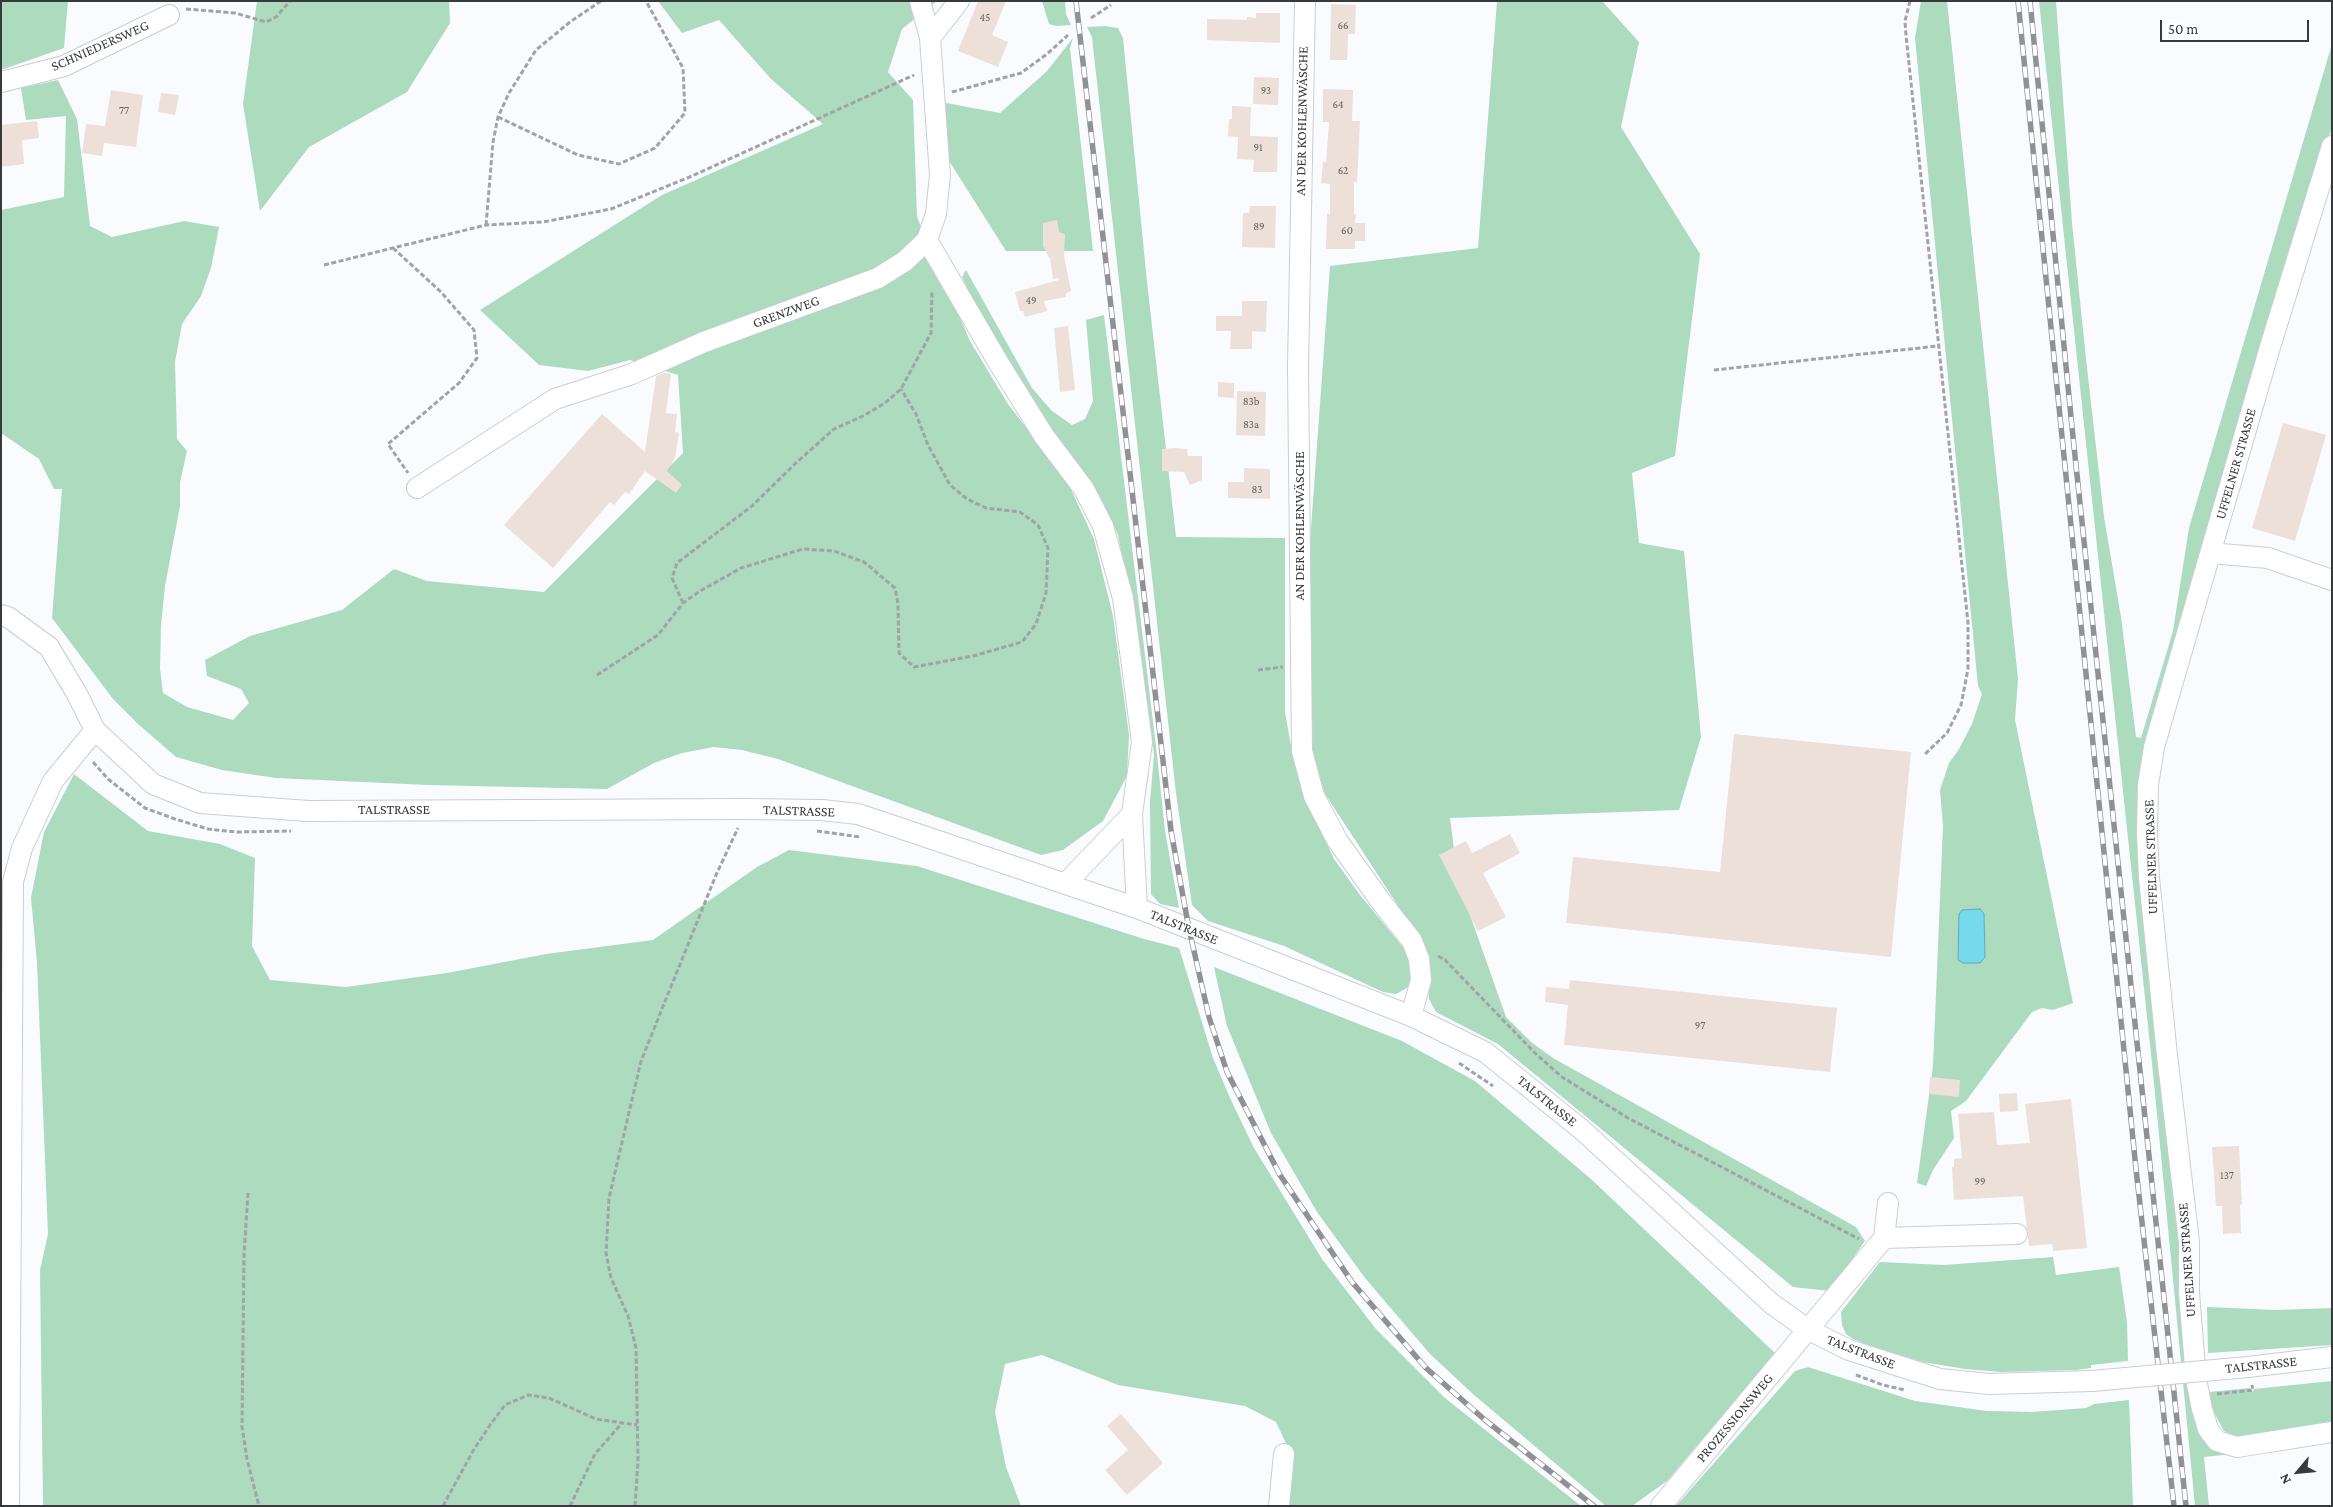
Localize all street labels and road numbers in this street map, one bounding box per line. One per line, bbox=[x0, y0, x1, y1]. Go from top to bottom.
street label: SCHNIEDERSWEG bbox=[49, 17, 151, 75]
street label: AN DER KOHLENWÄSCHE bbox=[1292, 46, 1312, 196]
street label: GRENZWEG bbox=[750, 292, 822, 332]
street label: UFFELNER STRASSE bbox=[2212, 407, 2260, 521]
street label: AN DER KOHLENWÄSCHE bbox=[1292, 451, 1308, 601]
street label: UFFELNER STRASSE bbox=[2141, 799, 2161, 915]
street label: TALSTRASSE bbox=[763, 801, 835, 821]
street label: TALSTRASSE bbox=[358, 802, 430, 818]
street label: TALSTRASSE bbox=[1147, 906, 1221, 948]
street label: TALSTRASSE bbox=[1514, 1072, 1580, 1130]
street label: UFFELNER STRASSE bbox=[2175, 1202, 2199, 1318]
street label: TALSTRASSE bbox=[1824, 1331, 1898, 1373]
street label: TALSTRASSE bbox=[2224, 1353, 2298, 1377]
street label: PROZESSIONSWEG bbox=[1693, 1370, 1777, 1466]

